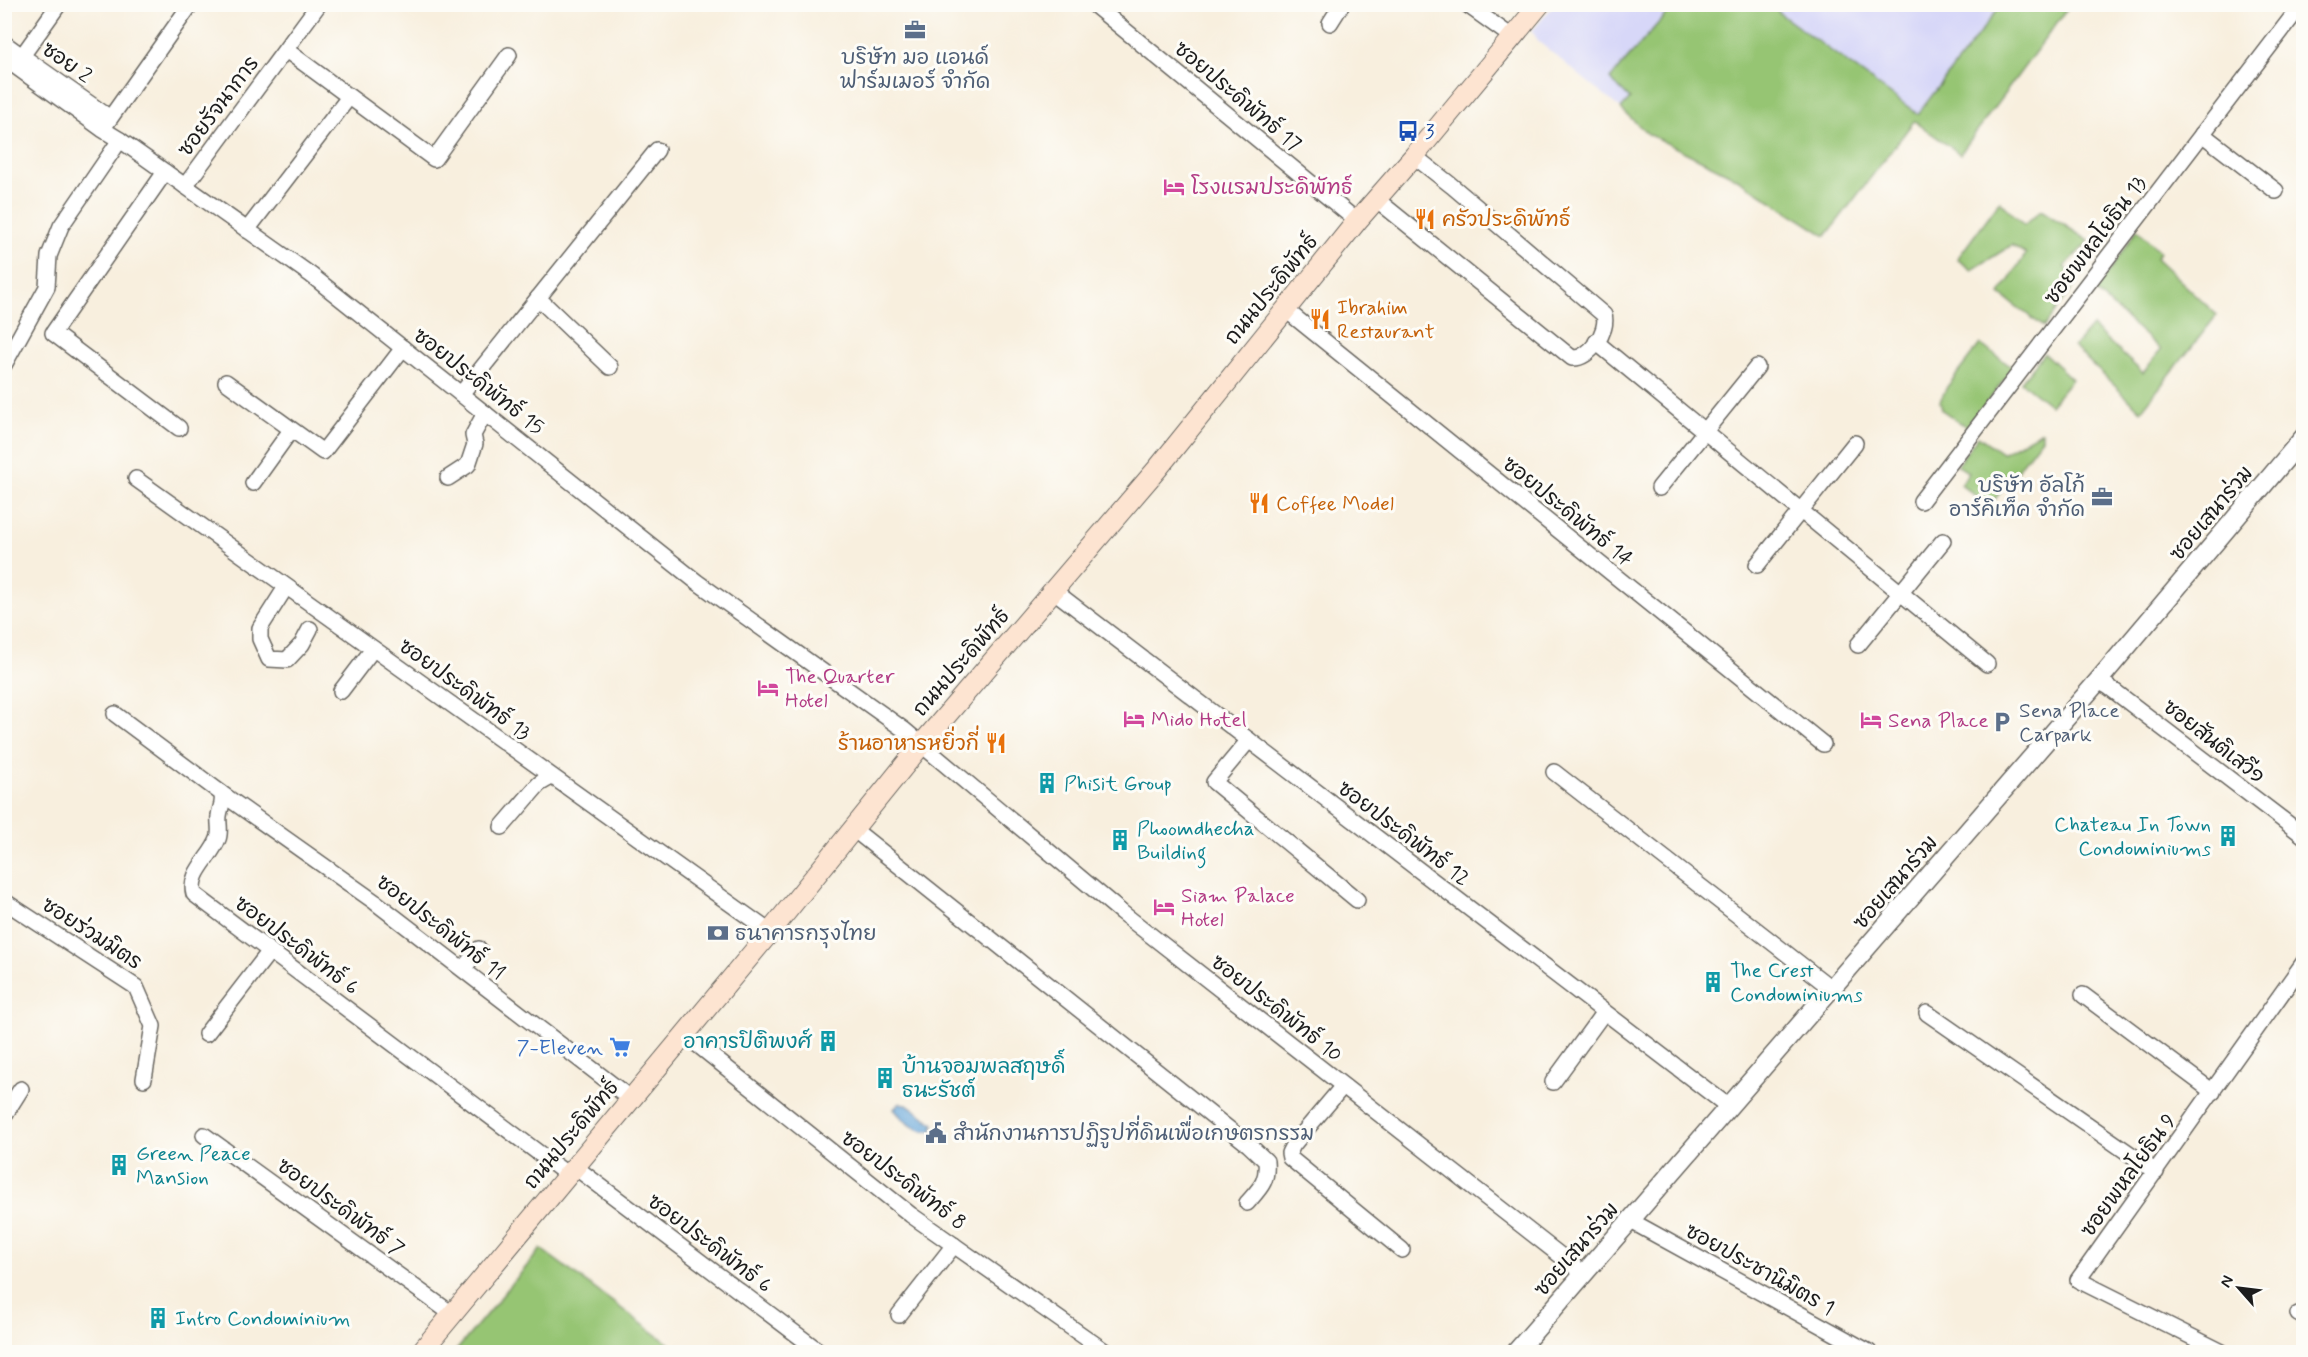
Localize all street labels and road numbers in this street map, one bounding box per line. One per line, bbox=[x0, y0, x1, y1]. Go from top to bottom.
street label: ซอยประดิพัทธ์ 17 bbox=[1168, 35, 1307, 158]
street label: ซอย 2 bbox=[36, 36, 97, 90]
street label: ซอยรัจนาการ bbox=[172, 51, 266, 162]
street label: ซอยพหลโยธิน 13 bbox=[2038, 171, 2153, 311]
street label: ถนนประดิพัทธ์ bbox=[1218, 228, 1325, 351]
street label: ซอยประดิพัทธ์ 15 bbox=[407, 322, 550, 442]
street label: ซอยประดิพัทธ์ 14 bbox=[1496, 450, 1639, 573]
street label: ซอยเสนาร่วม bbox=[2164, 460, 2260, 567]
street label: ถนนประดิพัทธ์ bbox=[907, 603, 1017, 723]
street label: ซอยประดิพัทธ์ 13 bbox=[393, 632, 536, 747]
street label: ซอยสันติเสวี๑ bbox=[2157, 693, 2270, 790]
street label: ซอยประดิพัทธ์ 12 bbox=[1332, 775, 1475, 893]
street label: ซอยเสนาร่วม bbox=[1847, 830, 1944, 936]
street label: ซอยประดิพัทธ์ 11 bbox=[370, 869, 511, 987]
street label: ซอยประดิพัทธ์ 6 bbox=[228, 890, 364, 1002]
street label: ซอยร่วมมิตร bbox=[36, 891, 147, 977]
street label: ซอยประดิพัทธ์ 10 bbox=[1205, 949, 1348, 1069]
street label: ถนนประดิพัทธ์ bbox=[518, 1074, 626, 1195]
street label: ซอยพหลโยธิน 9 bbox=[2075, 1108, 2183, 1243]
street label: ซอยประดิพัทธ์ 8 bbox=[835, 1124, 972, 1237]
street label: ซอยประดิพัทธ์ 7 bbox=[271, 1152, 410, 1264]
street label: ซอยประดิพัทธ์ 6 bbox=[641, 1188, 777, 1300]
street label: ซอยเสนาร่วม bbox=[1528, 1197, 1625, 1303]
street label: ซอยประชานิมิตร 1 bbox=[1680, 1217, 1839, 1322]

